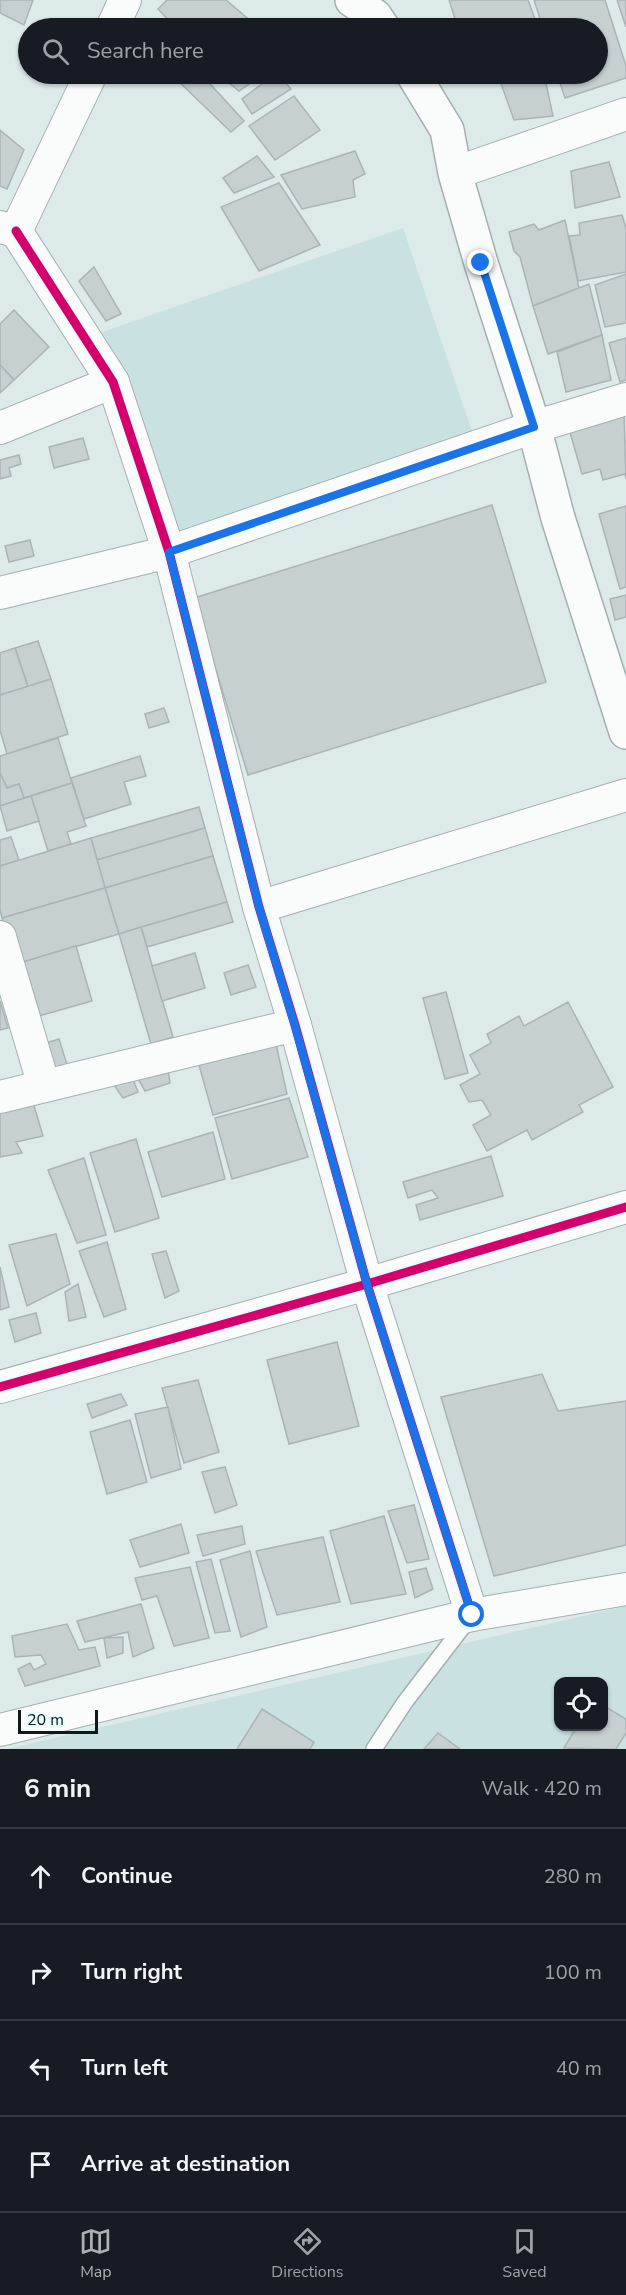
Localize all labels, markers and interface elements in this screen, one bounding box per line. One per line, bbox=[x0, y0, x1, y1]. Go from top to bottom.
search box bbox=[18, 18, 608, 84]
icon: search bbox=[39, 35, 72, 68]
text: Search here bbox=[87, 36, 204, 66]
route end bbox=[467, 249, 493, 275]
route start bbox=[458, 1601, 484, 1627]
map controls bbox=[554, 1677, 608, 1731]
button: locate bbox=[554, 1677, 608, 1731]
scale bar bbox=[18, 1707, 98, 1734]
text: 20 m bbox=[27, 1709, 64, 1731]
text: 6 min bbox=[24, 1771, 91, 1806]
text: Walk · 420 m bbox=[482, 1775, 602, 1802]
icon: ahead bbox=[24, 1860, 57, 1893]
text: Continue bbox=[81, 1861, 172, 1891]
text: 280 m bbox=[544, 1863, 602, 1890]
icon: right bbox=[24, 1956, 57, 1989]
text: Turn right bbox=[81, 1957, 182, 1987]
text: 100 m bbox=[544, 1959, 602, 1986]
icon: left bbox=[24, 2052, 57, 2085]
text: Turn left bbox=[81, 2053, 168, 2083]
text: 40 m bbox=[556, 2055, 602, 2082]
icon: arrive bbox=[24, 2148, 57, 2181]
text: Arrive at destination bbox=[81, 2149, 290, 2179]
tab: Map bbox=[79, 2225, 112, 2283]
tab: Directions bbox=[271, 2225, 343, 2283]
tab: Saved bbox=[502, 2225, 547, 2283]

